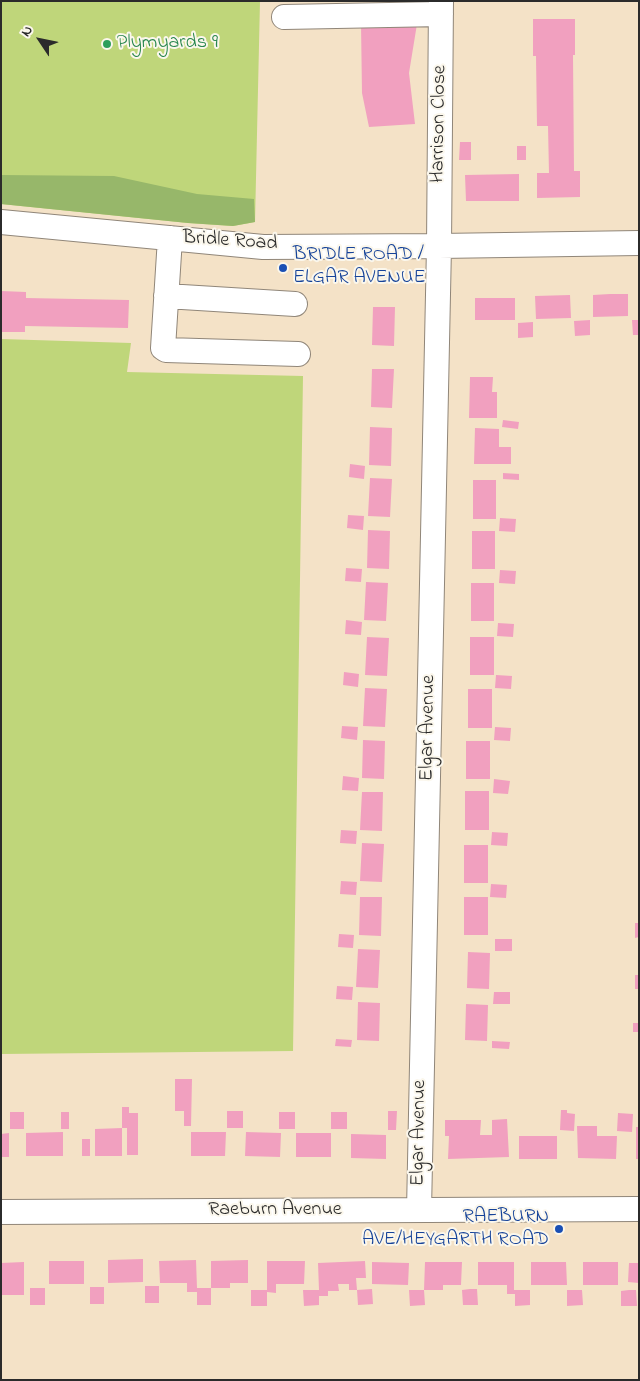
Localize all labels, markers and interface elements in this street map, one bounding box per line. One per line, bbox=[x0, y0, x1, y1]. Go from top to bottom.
north arrow bbox=[15, 15, 65, 65]
text: N bbox=[16, 22, 38, 41]
place label: Plymyards 9 bbox=[117, 32, 218, 56]
marker: Plymyards 9 bbox=[101, 38, 113, 50]
street label: Harrison Close bbox=[427, 65, 453, 183]
street label: Bridle Road bbox=[182, 227, 278, 257]
place label: BRIDLE ROAD / ELGAR AVENUE bbox=[293, 244, 426, 291]
marker: BRIDLE ROAD / ELGAR AVENUE bbox=[277, 262, 289, 274]
street label: Elgar Avenue bbox=[416, 675, 442, 781]
street label: Elgar Avenue bbox=[407, 1080, 433, 1186]
street label: Raeburn Avenue bbox=[208, 1199, 342, 1223]
place label: RAEBURN AVE/HEYGARTH ROAD bbox=[362, 1206, 549, 1253]
marker: RAEBURN AVE/HEYGARTH ROAD bbox=[553, 1223, 565, 1235]

